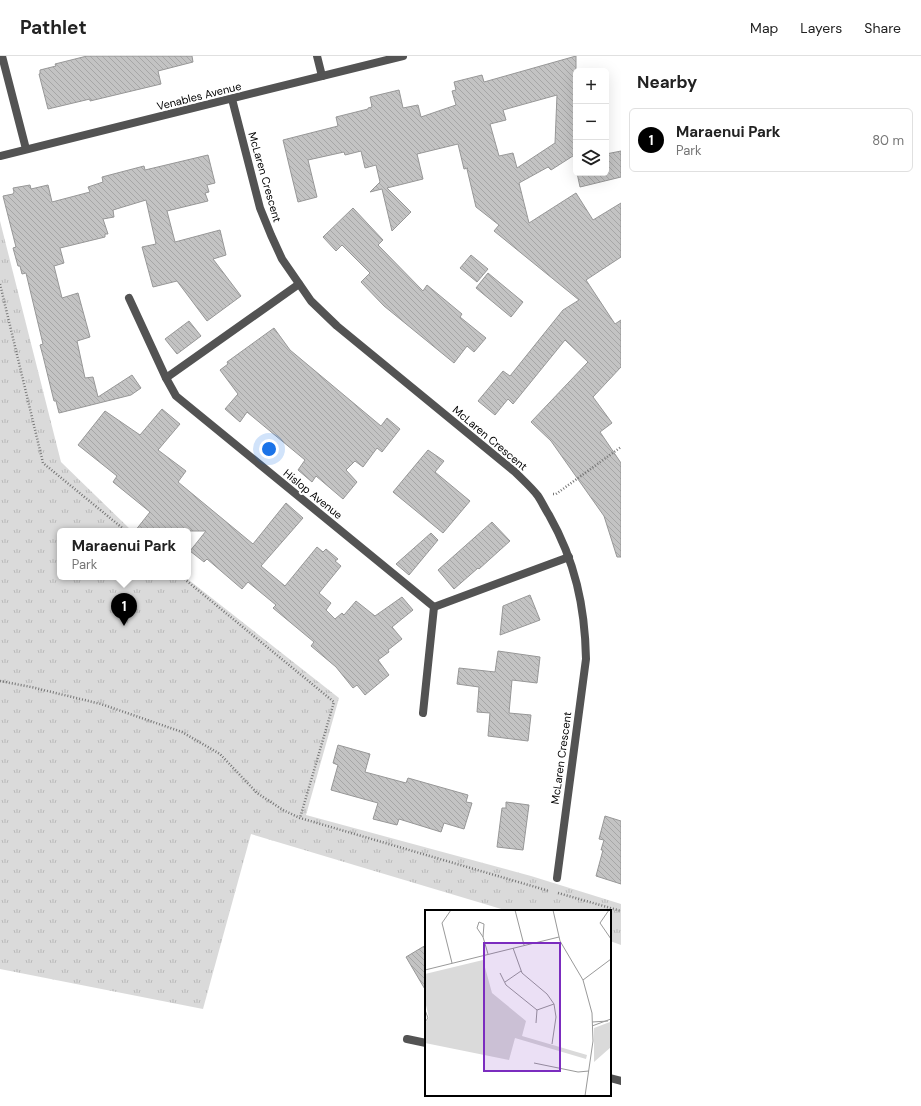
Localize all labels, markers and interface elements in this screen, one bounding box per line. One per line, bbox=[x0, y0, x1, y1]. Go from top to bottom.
text: Pathlet bbox=[20, 15, 87, 40]
text: Map bbox=[750, 19, 778, 37]
text: Layers bbox=[800, 19, 842, 37]
text: Share bbox=[864, 19, 901, 37]
map controls bbox=[573, 68, 609, 176]
button: + bbox=[573, 68, 609, 104]
text: Nearby bbox=[637, 71, 697, 93]
street label: Venables Avenue bbox=[155, 79, 243, 113]
button: − bbox=[573, 104, 609, 140]
text: Maraenui Park bbox=[676, 122, 780, 142]
street label: McLaren Crescent bbox=[245, 130, 285, 224]
text: 1 bbox=[649, 132, 653, 149]
text: 80 m bbox=[872, 132, 904, 149]
button: layers bbox=[573, 140, 609, 176]
text: Park bbox=[676, 142, 702, 159]
street label: McLaren Crescent bbox=[450, 403, 530, 473]
your location bbox=[259, 439, 279, 459]
street label: Hislop Avenue bbox=[281, 466, 345, 522]
popup bbox=[57, 528, 191, 580]
text: Maraenui Park bbox=[72, 536, 176, 556]
text: Park bbox=[72, 556, 97, 573]
pin: 1 bbox=[111, 593, 137, 626]
street label: McLaren Crescent bbox=[548, 711, 574, 805]
inset map bbox=[425, 910, 611, 1096]

